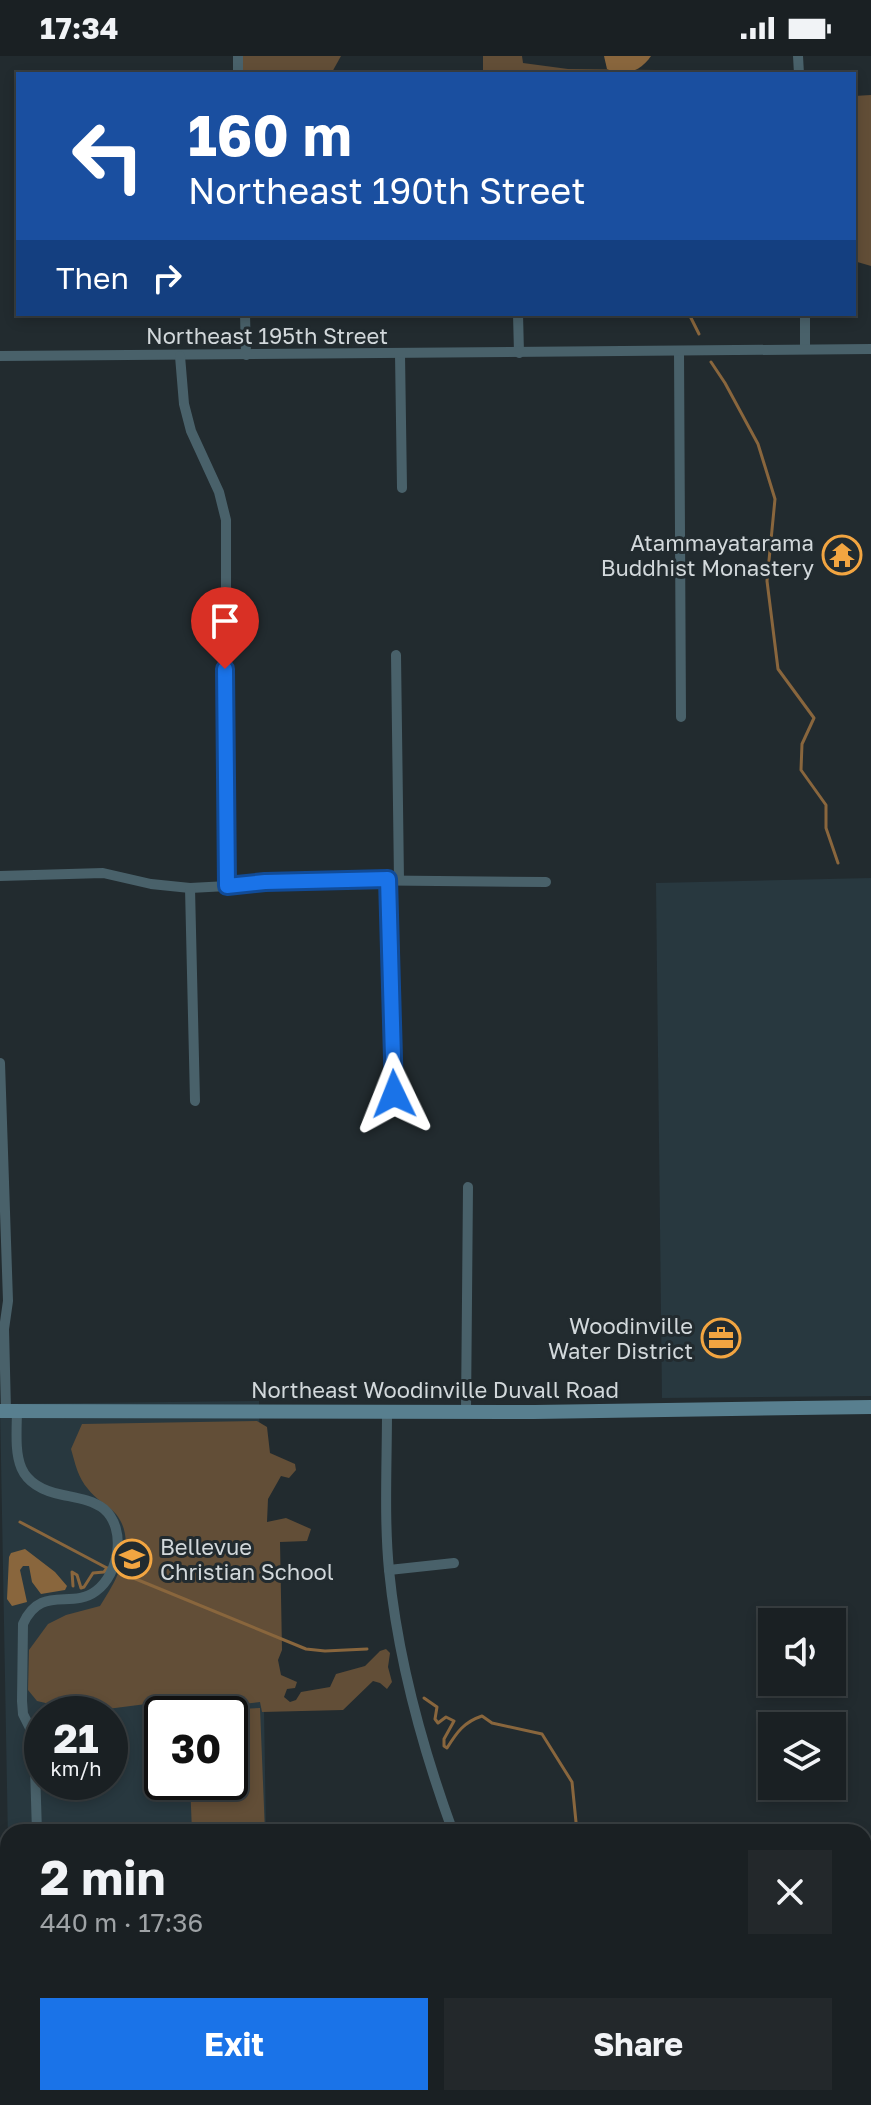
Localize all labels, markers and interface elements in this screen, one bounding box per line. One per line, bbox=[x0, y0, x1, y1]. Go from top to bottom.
text: 17:34 bbox=[40, 10, 118, 46]
text: 160 m bbox=[188, 101, 352, 168]
icon: left bbox=[56, 104, 160, 208]
text: Northeast 190th Street bbox=[188, 169, 586, 212]
icon: right bbox=[145, 256, 189, 300]
text: Then bbox=[56, 260, 129, 296]
street label: Northeast 195th Street bbox=[146, 322, 388, 349]
place label: Atammayatarama Buddhist Monastery bbox=[601, 529, 814, 581]
temple icon: Atammayatarama Buddhist Monastery bbox=[821, 534, 863, 576]
pin bbox=[191, 587, 259, 669]
icon: arrive bbox=[203, 599, 247, 643]
position arrow bbox=[352, 1052, 436, 1136]
place label: Woodinville Water District bbox=[548, 1312, 693, 1364]
office icon: Woodinville Water District bbox=[700, 1317, 742, 1359]
street label: Northeast Woodinville Duvall Road bbox=[251, 1376, 619, 1403]
place label: Bellevue Christian School bbox=[160, 1533, 334, 1585]
school or university icon: Bellevue Christian School bbox=[111, 1538, 153, 1580]
map controls bbox=[758, 1608, 846, 1800]
button: sound bbox=[758, 1608, 846, 1696]
speed limit sign: 30 bbox=[144, 1696, 248, 1800]
button: layers bbox=[758, 1712, 846, 1800]
text: 21 bbox=[54, 1714, 99, 1762]
text: km/h bbox=[51, 1756, 101, 1780]
text: 2 min bbox=[40, 1848, 165, 1906]
button: close bbox=[748, 1850, 832, 1934]
text: 440 m · 17:36 bbox=[40, 1907, 203, 1938]
button: Exit bbox=[40, 1998, 428, 2090]
button: Share bbox=[444, 1998, 832, 2090]

